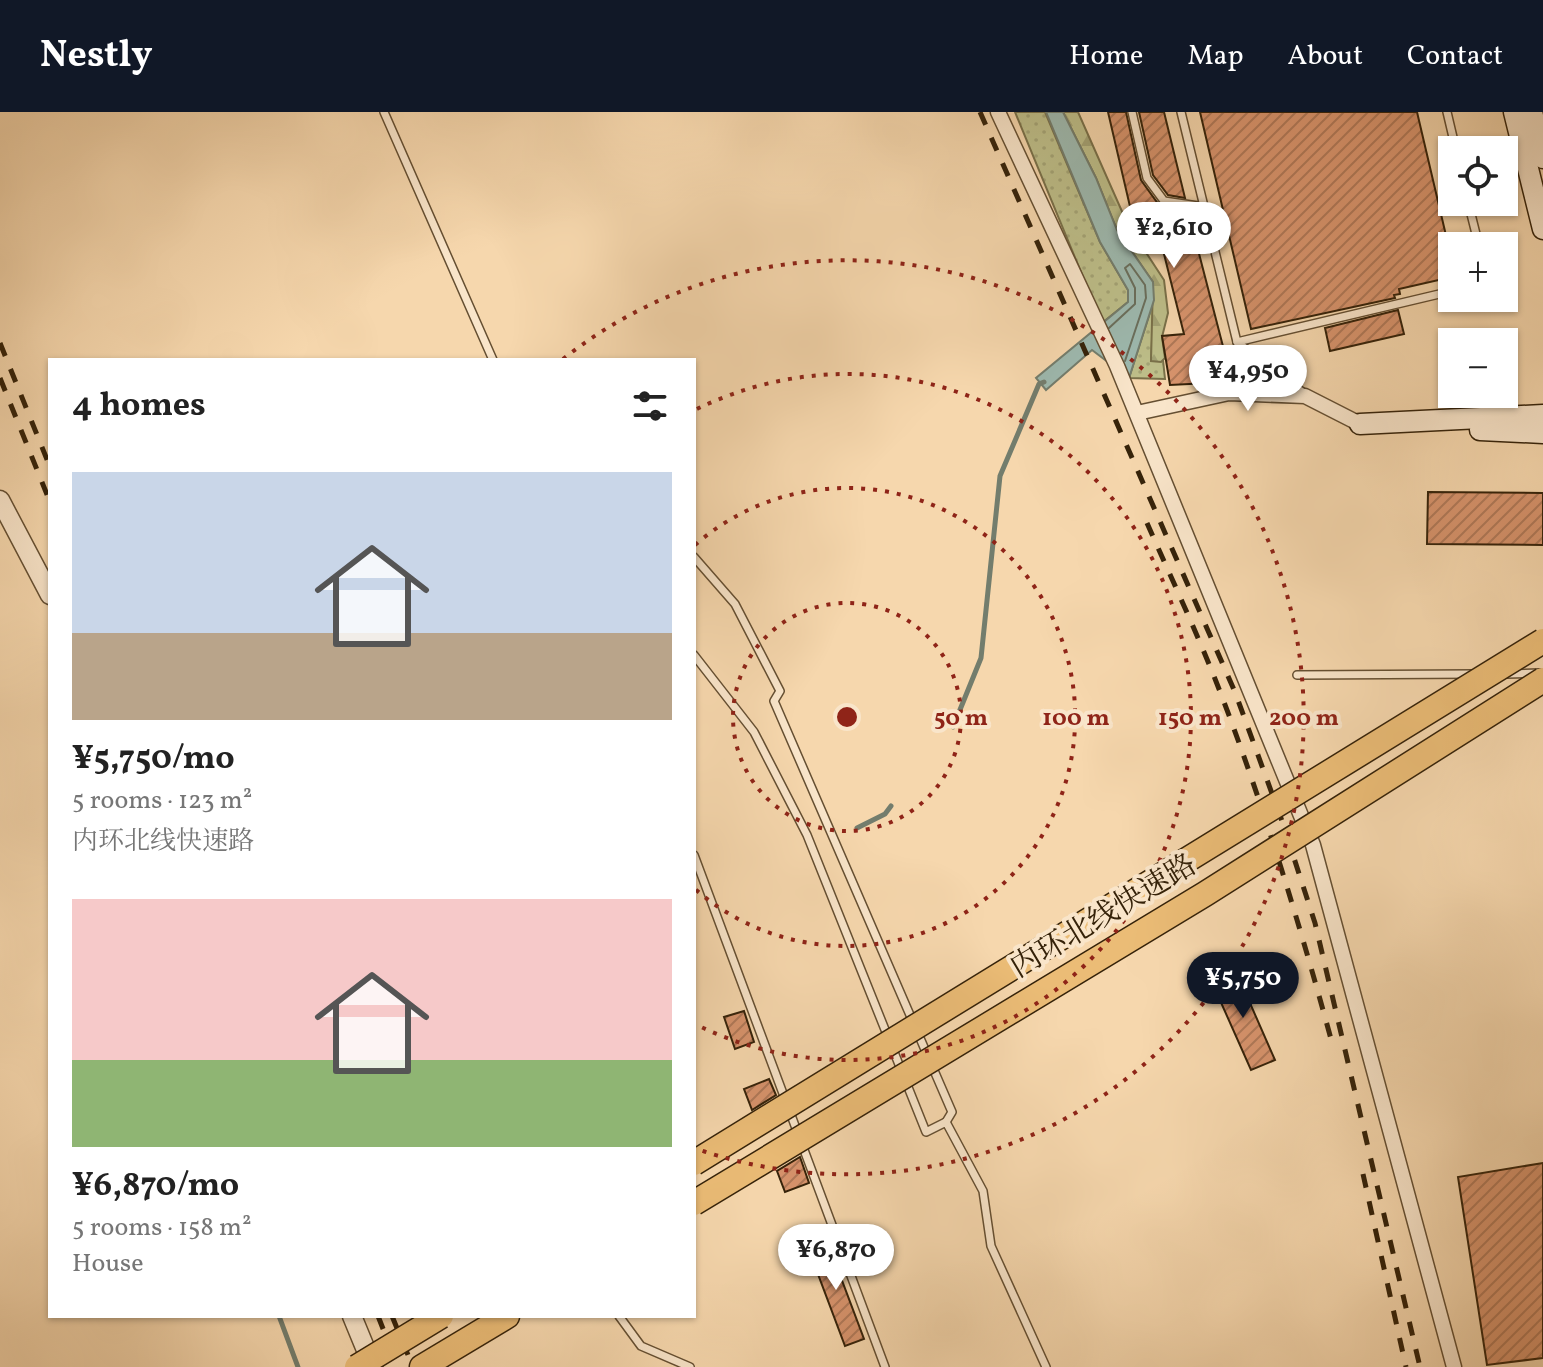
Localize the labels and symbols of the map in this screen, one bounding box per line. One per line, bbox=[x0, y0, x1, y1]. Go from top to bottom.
pin: ¥2,610 bbox=[1109, 202, 1239, 270]
pin: ¥4,950 bbox=[1183, 345, 1313, 413]
text: 50 m bbox=[934, 702, 988, 736]
text: 100 m bbox=[1042, 702, 1110, 736]
text: 150 m bbox=[1158, 702, 1222, 736]
text: 200 m bbox=[1269, 702, 1339, 736]
centre of rings bbox=[833, 703, 861, 731]
street label: 内环北线快速路 bbox=[1003, 845, 1205, 989]
pin: ¥5,750 bbox=[1178, 952, 1308, 1020]
pin: ¥6,870 bbox=[771, 1224, 901, 1292]

